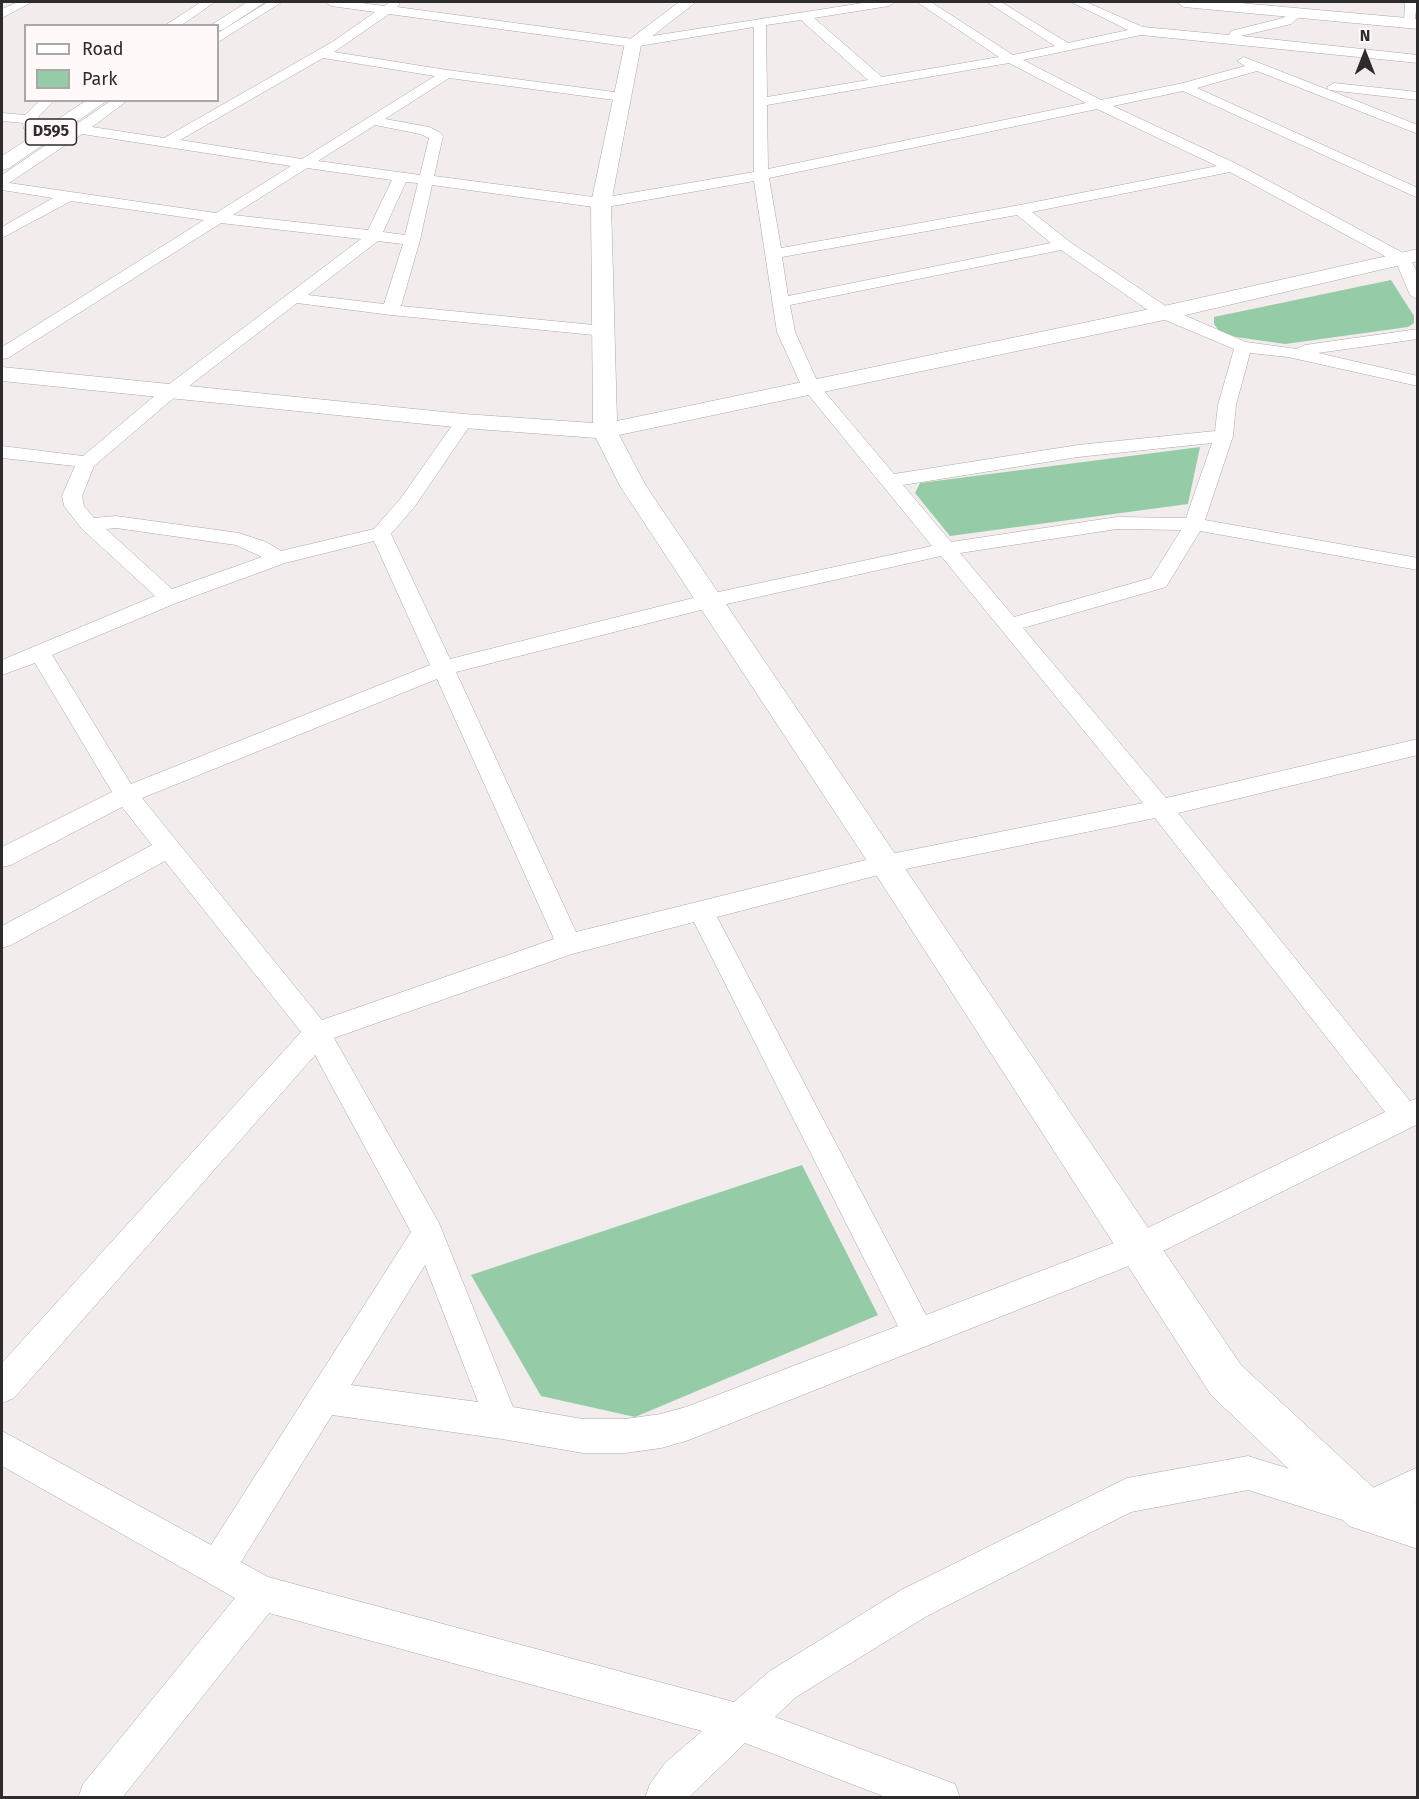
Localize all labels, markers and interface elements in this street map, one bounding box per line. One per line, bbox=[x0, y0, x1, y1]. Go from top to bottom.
legend bbox=[24, 24, 219, 102]
north arrow bbox=[1335, 24, 1395, 84]
text: N bbox=[1360, 26, 1370, 45]
text: Road bbox=[82, 38, 124, 60]
text: Park bbox=[82, 68, 117, 90]
road number: D595 bbox=[26, 119, 76, 145]

